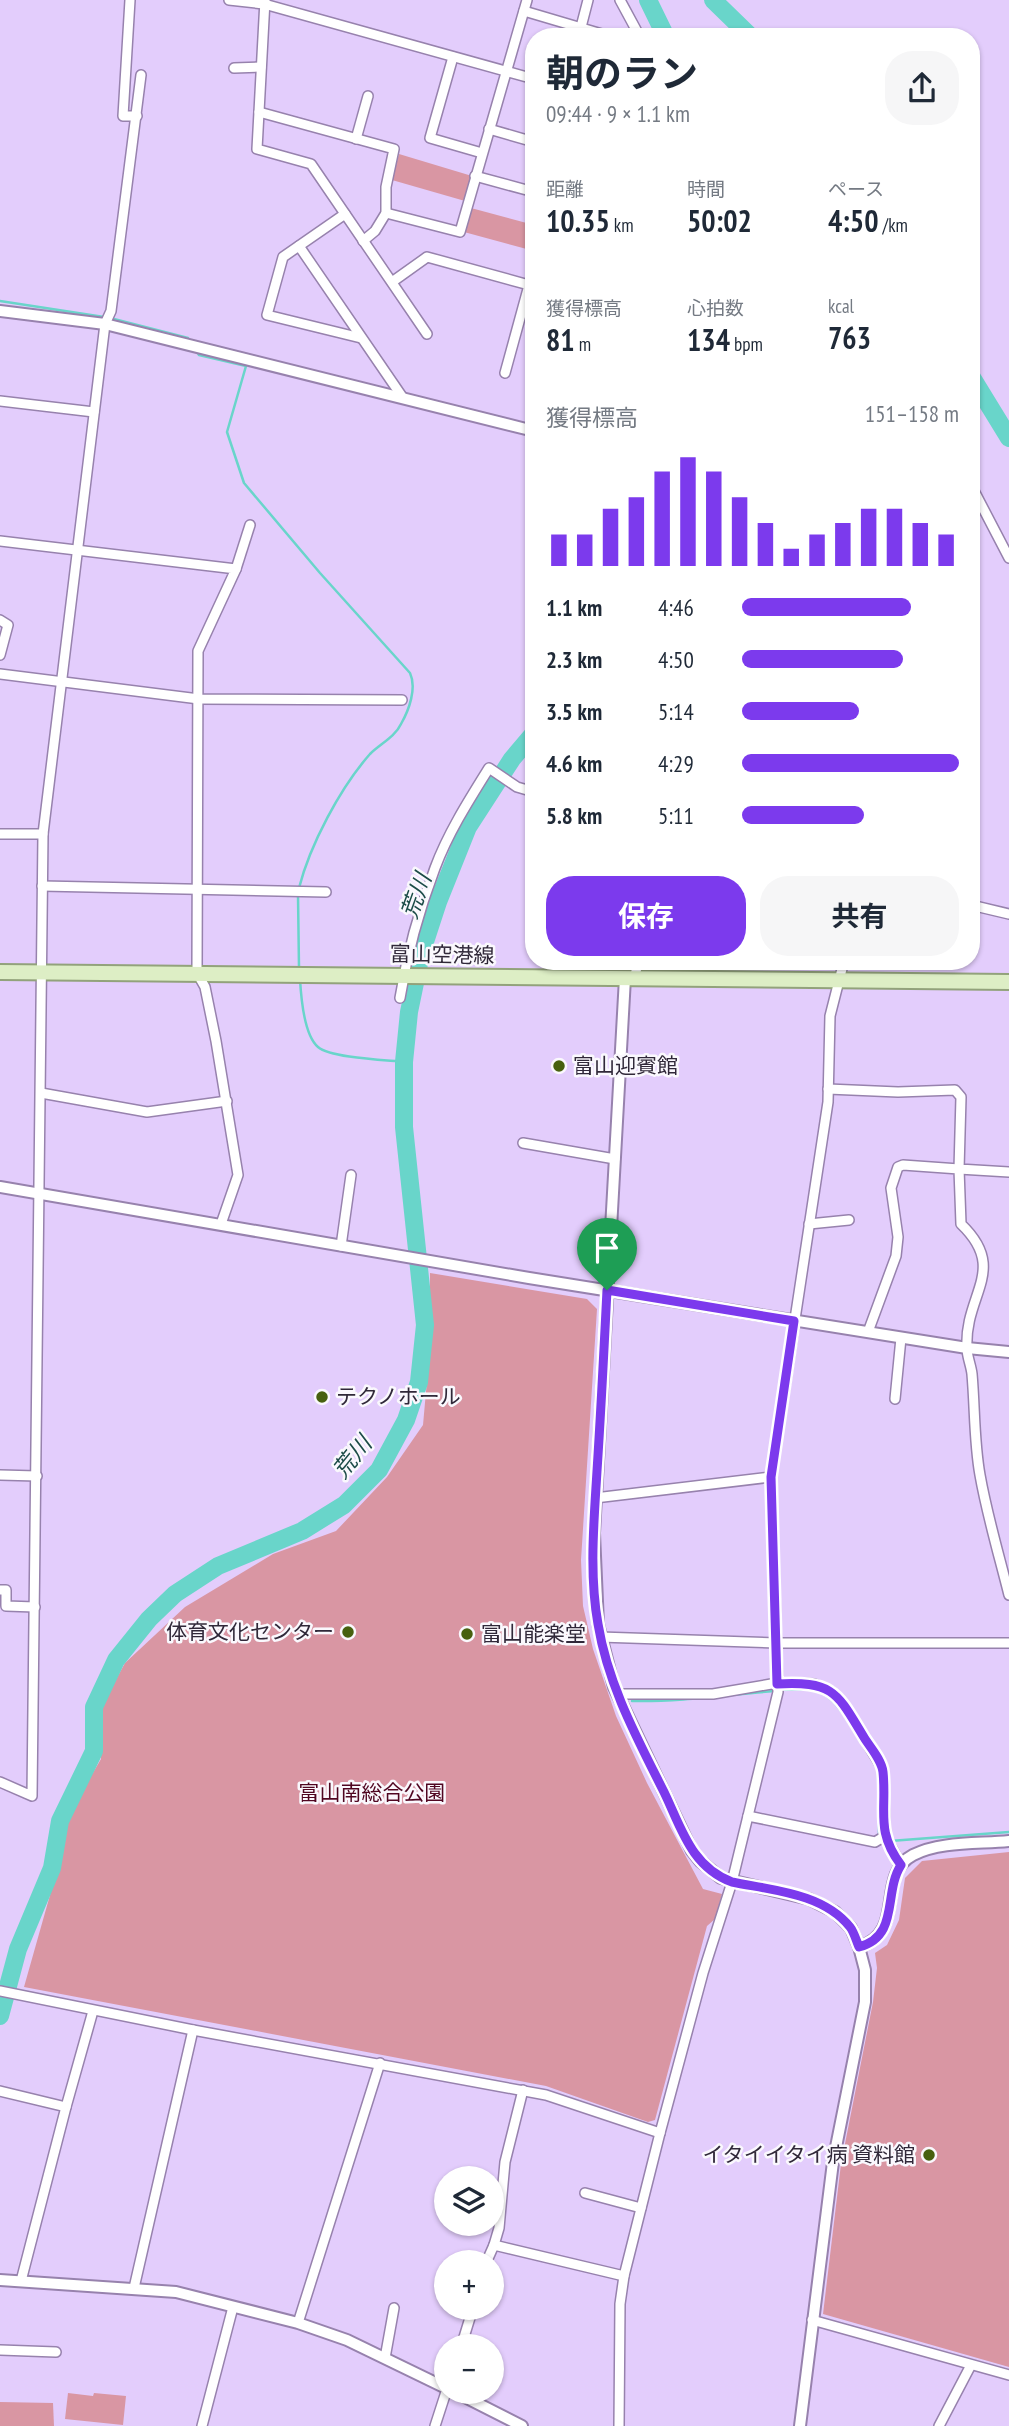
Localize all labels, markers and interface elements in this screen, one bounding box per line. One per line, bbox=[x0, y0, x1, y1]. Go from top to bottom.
text: 朝のラン bbox=[546, 48, 698, 97]
button: share bbox=[885, 51, 959, 125]
text: 09:44 · 9 × 1.1 km bbox=[546, 99, 690, 128]
text: 距離 bbox=[546, 177, 584, 201]
text: 時間 bbox=[687, 177, 725, 201]
text: ペース bbox=[828, 177, 884, 201]
text: 10.35 bbox=[546, 201, 610, 240]
text: 50:02 bbox=[687, 201, 752, 240]
text: 4:50 bbox=[828, 201, 879, 240]
text: km bbox=[610, 213, 634, 237]
text: /km bbox=[879, 213, 908, 237]
text: kcal bbox=[828, 294, 854, 318]
text: 獲得標高 bbox=[546, 296, 622, 320]
text: 心拍数 bbox=[687, 296, 744, 320]
text: 763 bbox=[828, 318, 871, 357]
text: 81 bbox=[546, 320, 575, 359]
text: 134 bbox=[687, 320, 730, 359]
text: m bbox=[575, 332, 591, 356]
text: bpm bbox=[730, 332, 763, 356]
text: 151–158 m bbox=[865, 399, 959, 428]
text: 獲得標高 bbox=[546, 403, 638, 432]
text: 1.1 km bbox=[546, 593, 602, 622]
text: 4:46 bbox=[658, 593, 694, 622]
text: 2.3 km bbox=[546, 645, 602, 674]
text: 4:50 bbox=[658, 645, 694, 674]
text: 3.5 km bbox=[546, 697, 602, 726]
text: 5:14 bbox=[658, 697, 694, 726]
text: 4.6 km bbox=[546, 749, 602, 778]
text: 4:29 bbox=[658, 749, 694, 778]
text: 5.8 km bbox=[546, 801, 602, 830]
text: 5:11 bbox=[658, 801, 694, 830]
water label: 荒川 bbox=[394, 866, 438, 922]
button: 保存 bbox=[546, 876, 746, 956]
button: 共有 bbox=[760, 876, 959, 956]
street label: 富山空港線 bbox=[389, 940, 495, 969]
place label: 富山迎賓館 bbox=[573, 1052, 678, 1079]
marker: 富山迎賓館 bbox=[551, 1058, 567, 1074]
pin bbox=[577, 1218, 637, 1290]
icon: arrive bbox=[588, 1229, 626, 1267]
place label: テクノホール bbox=[336, 1383, 461, 1410]
marker: テクノホール bbox=[314, 1389, 330, 1405]
water label: 荒川 bbox=[326, 1427, 379, 1484]
place label: 体育文化センター bbox=[166, 1618, 334, 1645]
place label: 富山能楽堂 bbox=[481, 1620, 586, 1647]
marker: 体育文化センター bbox=[340, 1624, 356, 1640]
marker: 富山能楽堂 bbox=[459, 1626, 475, 1642]
park label: 富山南総合公園 bbox=[299, 1779, 446, 1806]
place label: イタイイタイ病 資料館 bbox=[702, 2141, 915, 2168]
marker: イタイイタイ病 資料館 bbox=[921, 2147, 937, 2163]
map controls bbox=[434, 2166, 504, 2404]
button: layers bbox=[434, 2166, 504, 2236]
button: + bbox=[434, 2250, 504, 2320]
button: − bbox=[434, 2334, 504, 2404]

